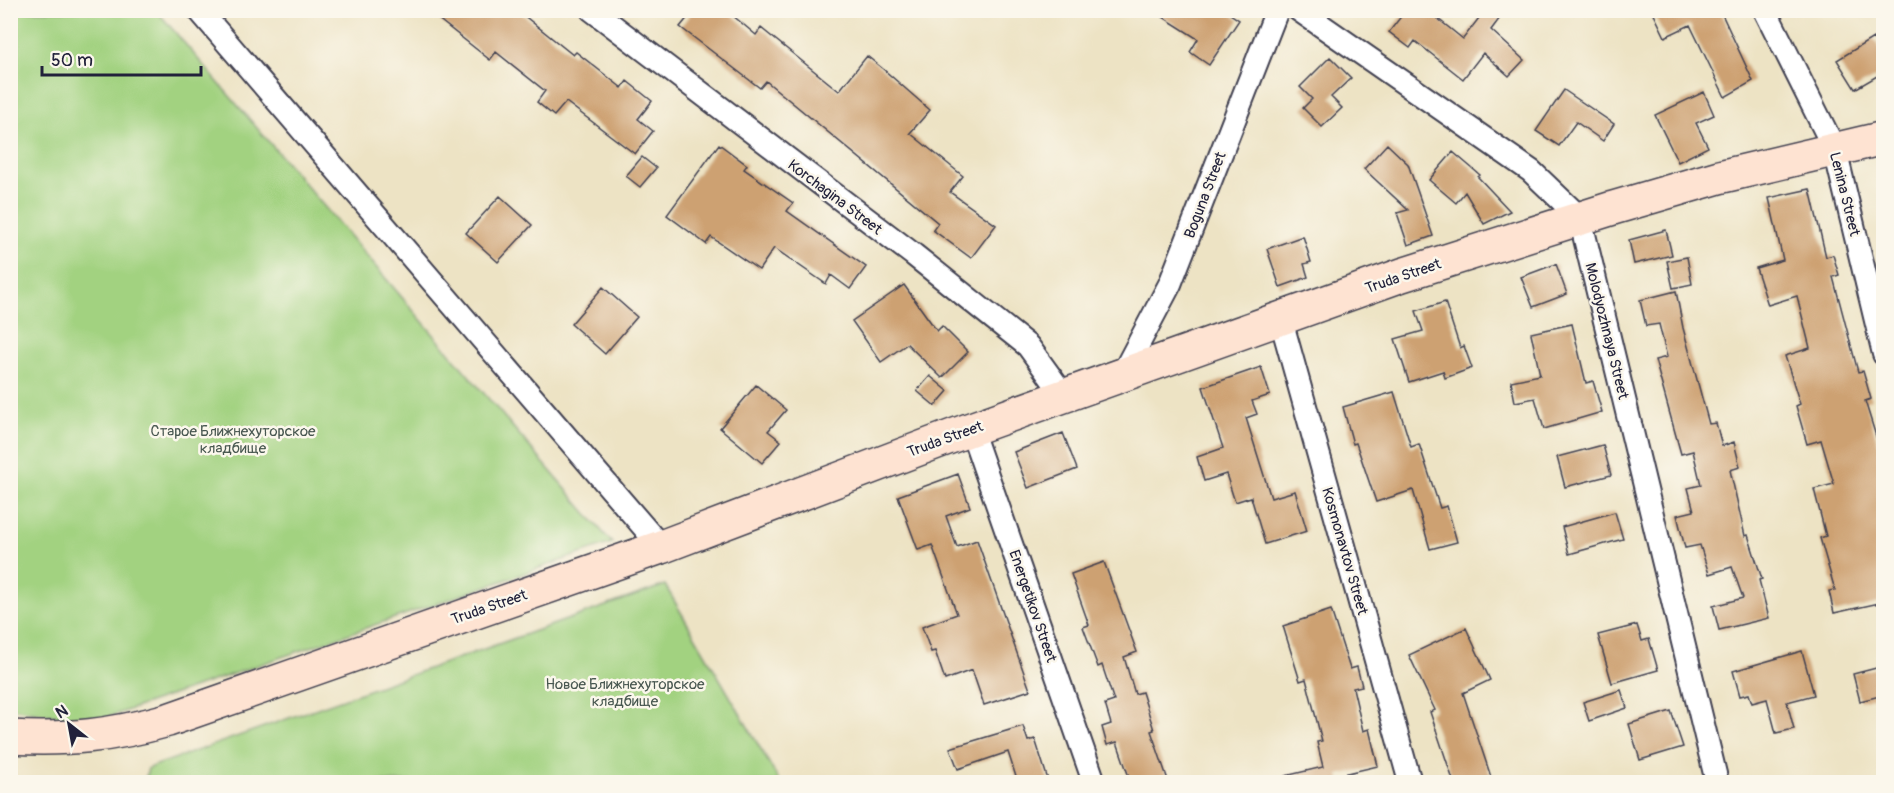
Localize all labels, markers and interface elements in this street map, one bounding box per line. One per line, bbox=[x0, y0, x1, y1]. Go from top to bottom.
scale bar bbox=[42, 39, 201, 77]
text: 50 m bbox=[51, 49, 93, 72]
street label: Boguna Street bbox=[1180, 148, 1231, 241]
street label: Lenina Street bbox=[1825, 150, 1864, 239]
street label: Korchagina Street bbox=[784, 156, 887, 240]
street label: Truda Street bbox=[1363, 254, 1445, 298]
street label: Molodyozhnaya Street bbox=[1580, 261, 1633, 402]
street label: Truda Street bbox=[905, 417, 986, 462]
park label: Старое Ближнехуторское кладбище bbox=[151, 422, 316, 458]
street label: Kosmonavtov Street bbox=[1317, 485, 1372, 618]
street label: Energetikov Street bbox=[1004, 547, 1061, 666]
street label: Truda Street bbox=[449, 585, 531, 629]
park label: Новое Ближнехуторское кладбище bbox=[545, 675, 705, 711]
north arrow bbox=[39, 694, 99, 754]
text: N bbox=[52, 701, 72, 723]

